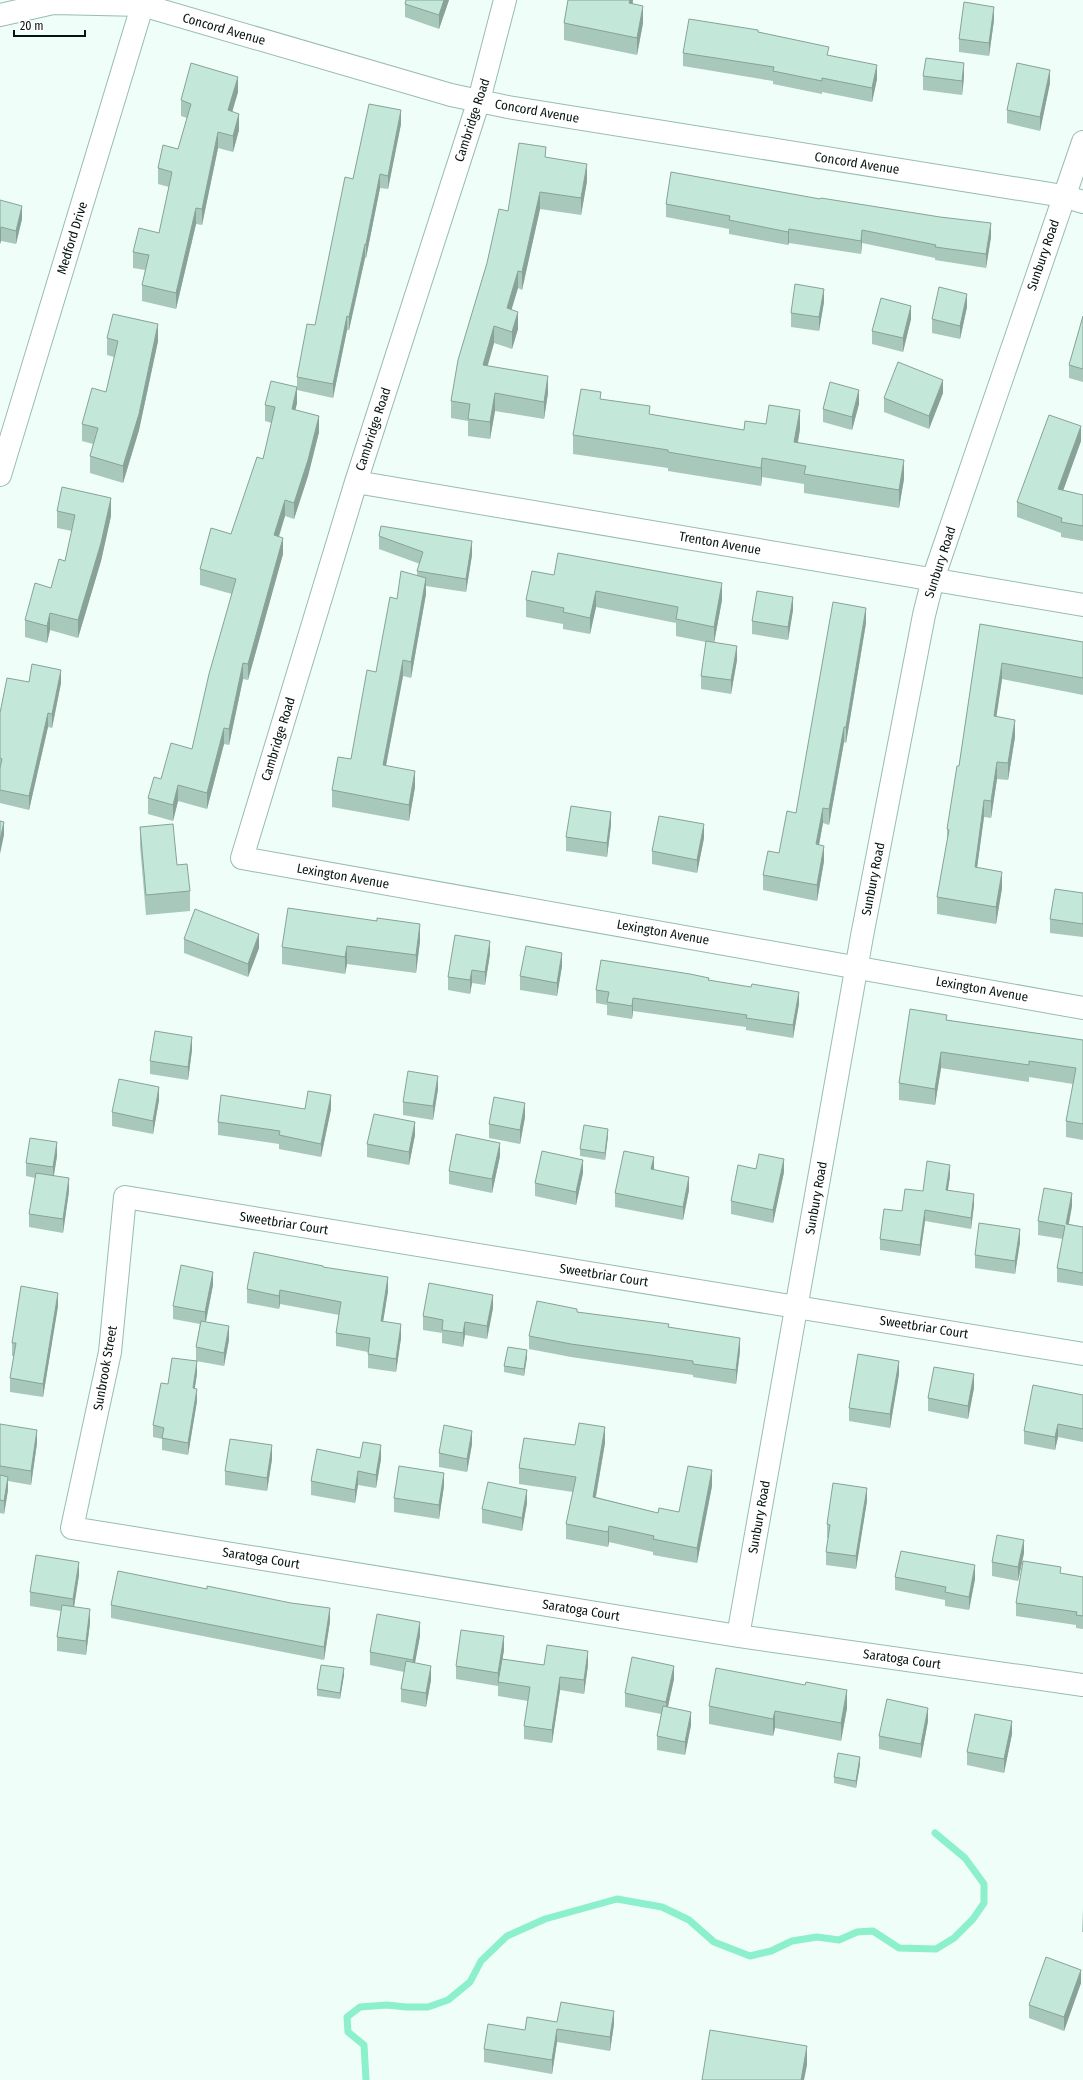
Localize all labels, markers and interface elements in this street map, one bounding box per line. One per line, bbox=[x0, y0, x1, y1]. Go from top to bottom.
street label: Concord Avenue bbox=[181, 10, 267, 48]
scale bar bbox=[14, 12, 85, 38]
text: 20 m bbox=[20, 19, 44, 33]
street label: Cambridge Road bbox=[451, 76, 493, 164]
street label: Concord Avenue bbox=[494, 96, 580, 126]
street label: Concord Avenue bbox=[814, 149, 900, 177]
street label: Medford Drive bbox=[54, 200, 90, 276]
street label: Sunbury Road bbox=[1024, 218, 1062, 292]
street label: Cambridge Road bbox=[352, 385, 394, 473]
street label: Sunbury Road bbox=[921, 524, 959, 600]
street label: Trenton Avenue bbox=[678, 528, 762, 558]
street label: Cambridge Road bbox=[258, 695, 298, 783]
street label: Sunbury Road bbox=[859, 841, 887, 917]
street label: Lexington Avenue bbox=[296, 860, 390, 892]
street label: Lexington Avenue bbox=[616, 916, 710, 948]
street label: Lexington Avenue bbox=[935, 973, 1029, 1005]
street label: Sunbury Road bbox=[802, 1160, 830, 1236]
street label: Sweetbriar Court bbox=[239, 1209, 330, 1238]
street label: Sweetbriar Court bbox=[559, 1261, 650, 1290]
street label: Sweetbriar Court bbox=[879, 1313, 970, 1342]
street label: Sunbrook Street bbox=[90, 1324, 120, 1412]
street label: Sunbury Road bbox=[745, 1479, 773, 1555]
street label: Saratoga Court bbox=[221, 1544, 302, 1572]
street label: Saratoga Court bbox=[541, 1596, 622, 1624]
street label: Saratoga Court bbox=[862, 1646, 943, 1672]

